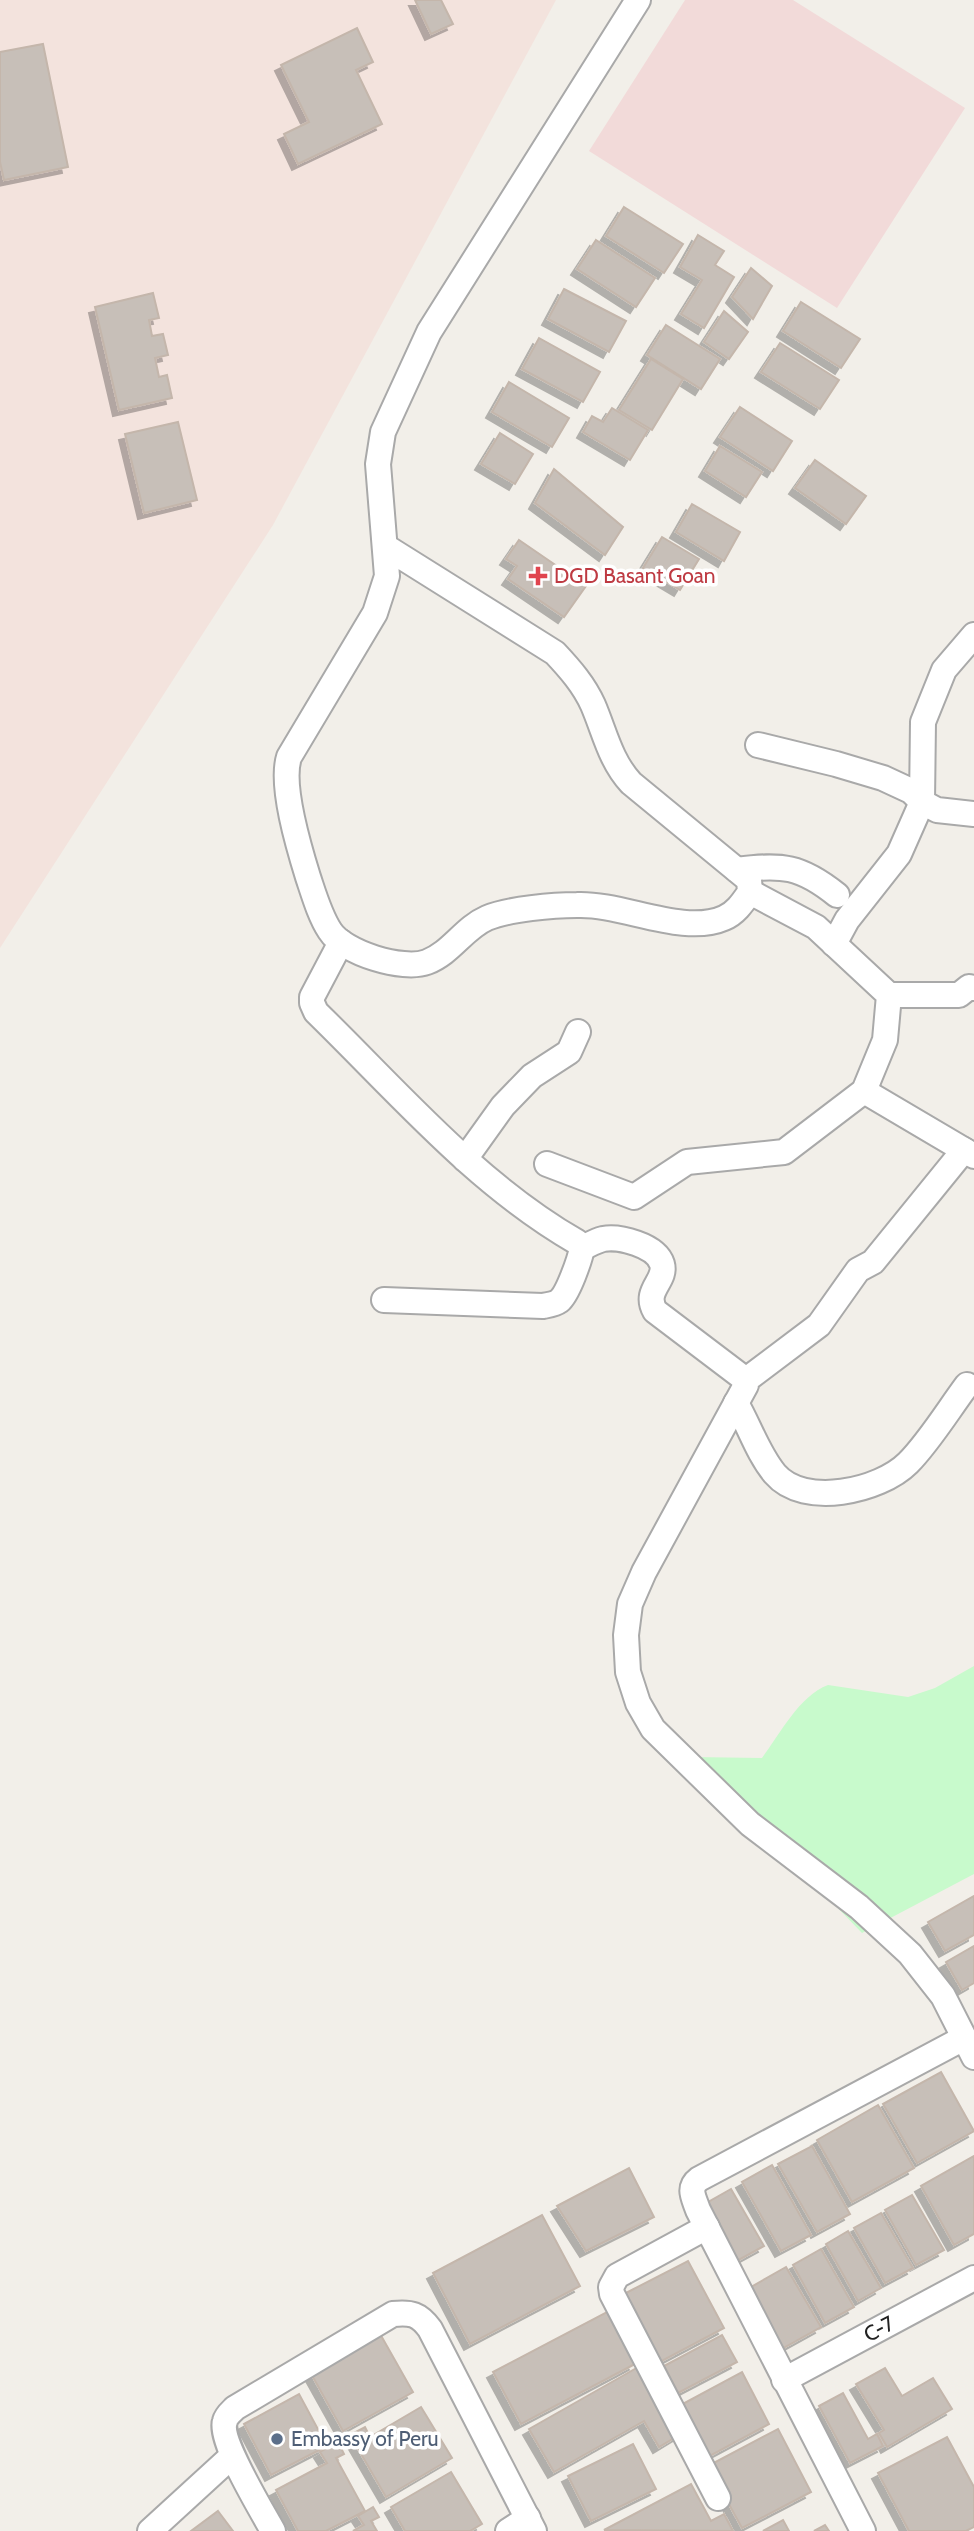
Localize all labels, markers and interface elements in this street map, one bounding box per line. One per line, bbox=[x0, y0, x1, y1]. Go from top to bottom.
place label: DGD Basant Goan bbox=[554, 563, 716, 588]
marker: DGD Basant Goan bbox=[528, 566, 548, 586]
street label: C-7 bbox=[859, 2310, 899, 2347]
place label: Embassy of Peru bbox=[291, 2426, 439, 2451]
marker: Embassy of Peru bbox=[269, 2431, 285, 2447]

